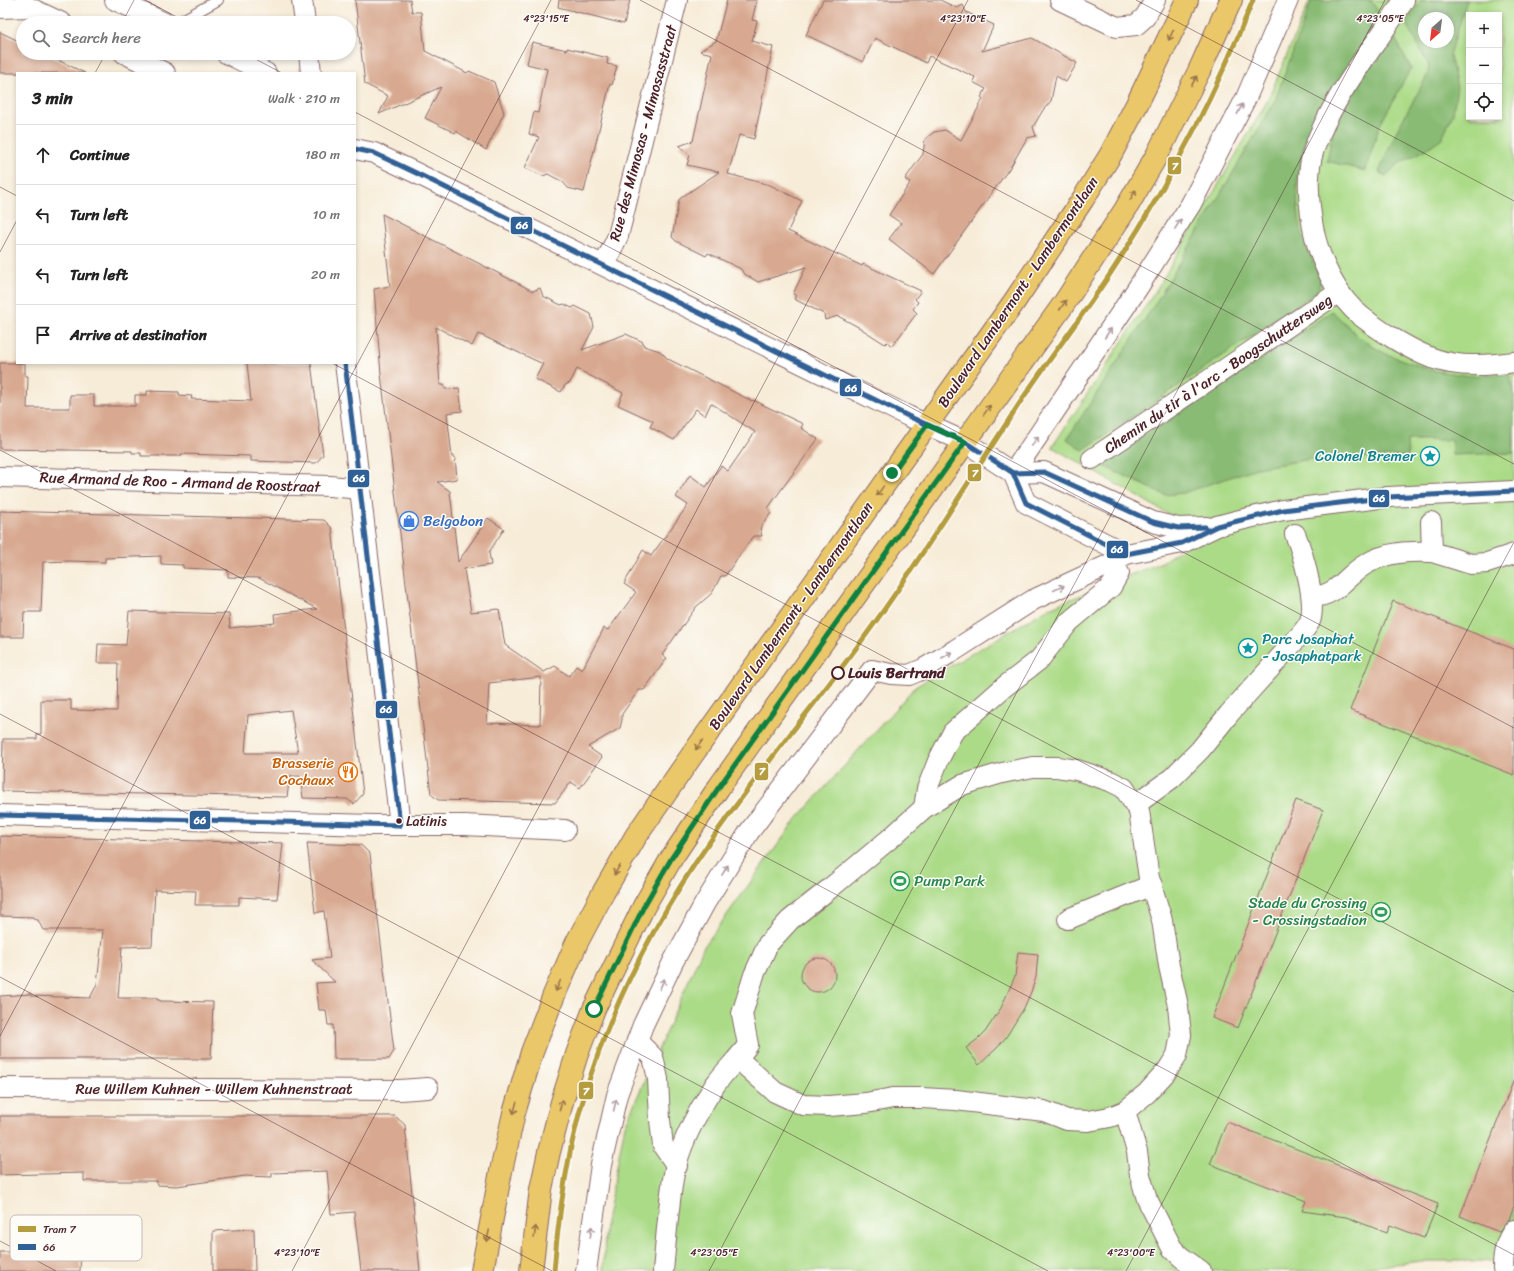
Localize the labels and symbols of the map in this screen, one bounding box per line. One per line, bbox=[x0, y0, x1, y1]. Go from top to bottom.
text: 4°23'15"E bbox=[523, 10, 570, 28]
text: 4°23'10"E bbox=[940, 10, 987, 28]
text: 4°23'05"E bbox=[1356, 10, 1405, 28]
north arrow bbox=[1418, 12, 1454, 48]
street label: Rue des Mimosas - Mimosasstraat bbox=[602, 21, 685, 244]
one-way arrow bbox=[1167, 29, 1174, 41]
one-way arrow bbox=[1191, 75, 1198, 87]
one-way arrow bbox=[1236, 103, 1244, 115]
line badge: 7 bbox=[1167, 156, 1182, 175]
text: 7 bbox=[1172, 157, 1180, 176]
street label: Boulevard Lambermont - Lambermontlaan bbox=[931, 171, 1105, 413]
one-way arrow bbox=[1130, 189, 1138, 201]
line badge: 66 bbox=[510, 216, 533, 235]
text: 66 bbox=[515, 216, 528, 235]
one-way arrow bbox=[1174, 219, 1182, 230]
street label: Chemin du tir à l'arc - Boogschuttersweg bbox=[1098, 287, 1338, 461]
one-way arrow bbox=[1059, 299, 1067, 310]
one-way arrow bbox=[1104, 327, 1112, 339]
line badge: 66 bbox=[839, 378, 862, 397]
text: 66 bbox=[844, 379, 857, 398]
one-way arrow bbox=[983, 405, 991, 416]
one-way arrow bbox=[1031, 436, 1039, 447]
place label: Colonel Bremer bbox=[1315, 443, 1417, 469]
place icon: Colonel Bremer bbox=[1419, 445, 1441, 467]
line badge: 7 bbox=[967, 463, 982, 482]
street label: Rue Armand de Roo - Armand de Roostraat bbox=[39, 464, 322, 500]
route end bbox=[883, 464, 901, 482]
text: 7 bbox=[972, 464, 980, 483]
line badge: 66 bbox=[347, 469, 370, 488]
text: 66 bbox=[352, 469, 365, 488]
one-way arrow bbox=[876, 485, 884, 496]
line badge: 66 bbox=[1368, 489, 1390, 508]
text: 66 bbox=[1372, 489, 1385, 508]
street label: Boulevard Lambermont - Lambermontlaan bbox=[702, 496, 880, 736]
place label: Belgobon bbox=[423, 508, 483, 534]
shop icon: Belgobon bbox=[398, 510, 420, 532]
line badge: 66 bbox=[1106, 540, 1129, 559]
text: 66 bbox=[1110, 540, 1123, 559]
one-way arrow bbox=[1052, 584, 1064, 591]
place label: Parc Josaphat - Josaphatpark bbox=[1262, 626, 1362, 669]
place icon: Parc Josaphat - Josaphatpark bbox=[1237, 637, 1259, 659]
one-way arrow bbox=[941, 650, 953, 658]
place label: Louis Bertrand bbox=[848, 660, 947, 686]
marker: Louis Bertrand bbox=[831, 666, 845, 680]
line badge: 66 bbox=[375, 700, 398, 719]
text: 66 bbox=[379, 700, 392, 719]
one-way arrow bbox=[695, 740, 703, 751]
place label: Brasserie Cochaux bbox=[272, 750, 334, 793]
restaurant icon: Brasserie Cochaux bbox=[337, 761, 359, 783]
line badge: 7 bbox=[754, 762, 769, 781]
text: 7 bbox=[759, 762, 767, 781]
place label: Latinis bbox=[406, 809, 447, 834]
line badge: 66 bbox=[189, 810, 211, 830]
text: 66 bbox=[193, 811, 206, 830]
marker: Latinis bbox=[394, 816, 404, 826]
one-way arrow bbox=[612, 864, 620, 876]
one-way arrow bbox=[721, 865, 729, 876]
place label: Pump Park bbox=[914, 868, 986, 894]
sports icon: Pump Park bbox=[889, 870, 911, 892]
place label: Stade du Crossing - Crossingstadion bbox=[1248, 890, 1367, 933]
sports icon: Stade du Crossing - Crossingstadion bbox=[1370, 901, 1392, 923]
one-way arrow bbox=[659, 978, 666, 990]
one-way arrow bbox=[554, 979, 561, 991]
route start bbox=[585, 1000, 603, 1018]
street label: Rue Willem Kuhnen - Willem Kuhnenstraat bbox=[75, 1076, 353, 1102]
line badge: 7 bbox=[578, 1081, 594, 1100]
text: 7 bbox=[583, 1082, 591, 1101]
one-way arrow bbox=[611, 1098, 619, 1111]
one-way arrow bbox=[558, 1099, 566, 1112]
one-way arrow bbox=[511, 1101, 519, 1114]
legend bbox=[10, 1215, 142, 1261]
text: Tram 7 bbox=[43, 1220, 76, 1239]
one-way arrow bbox=[531, 1226, 539, 1239]
one-way arrow bbox=[587, 1226, 595, 1239]
one-way arrow bbox=[484, 1229, 492, 1242]
text: 66 bbox=[43, 1238, 56, 1257]
text: 4°23'10"E bbox=[274, 1244, 321, 1262]
text: 4°23'05"E bbox=[690, 1244, 739, 1262]
text: 4°23'00"E bbox=[1107, 1244, 1156, 1262]

